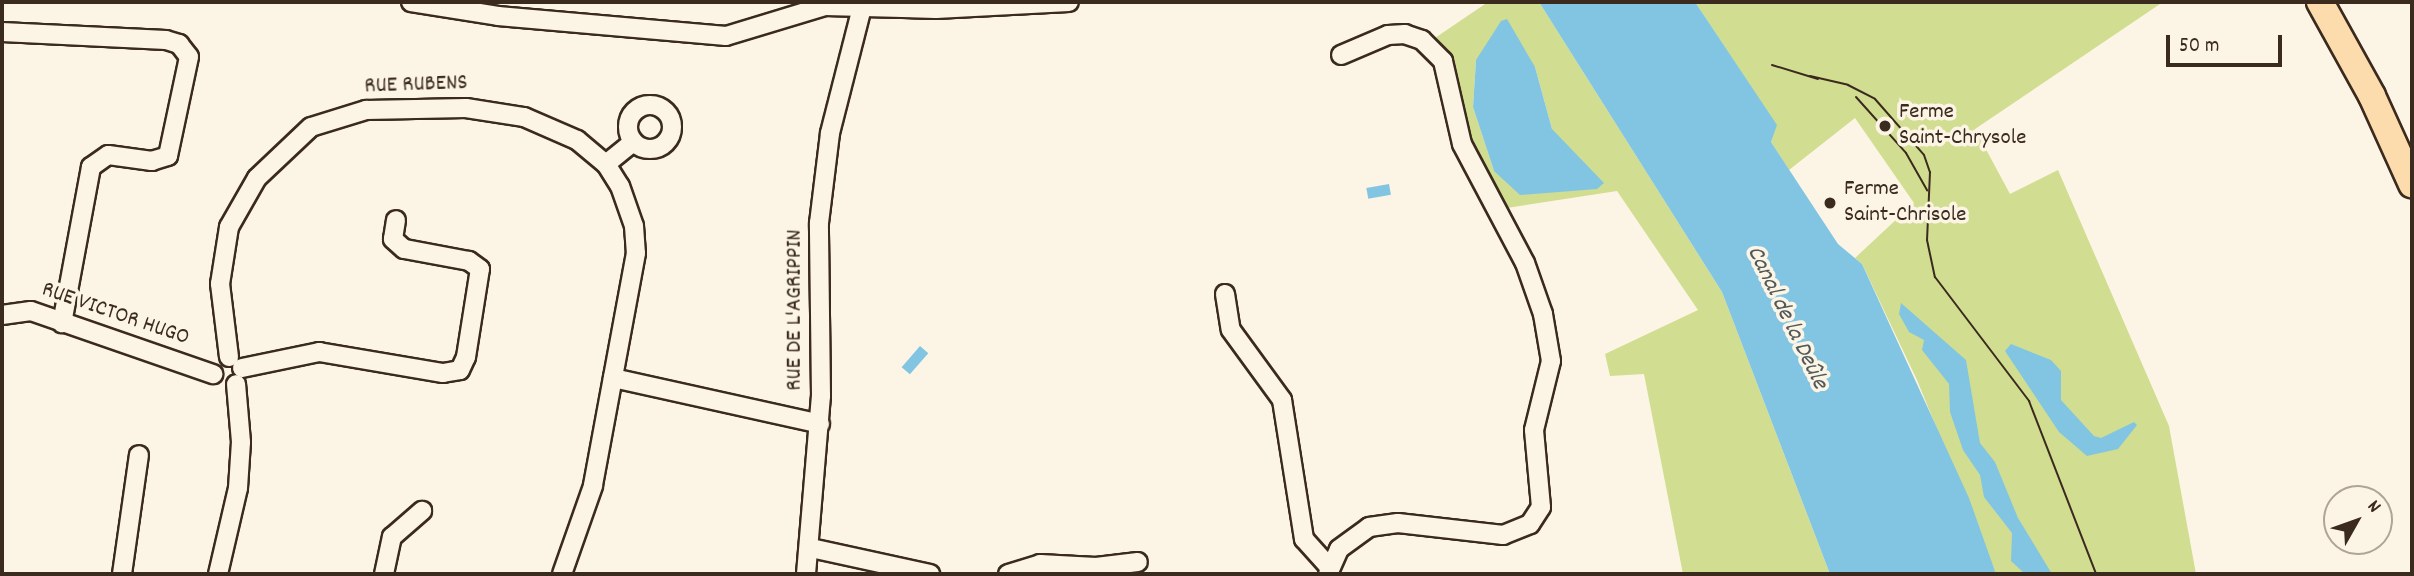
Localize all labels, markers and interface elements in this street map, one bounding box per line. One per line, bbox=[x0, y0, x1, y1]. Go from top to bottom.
scale bar bbox=[2169, 21, 2284, 65]
text: 50 m bbox=[2179, 32, 2219, 62]
street label: RUE RUBENS bbox=[364, 70, 468, 102]
place label: Ferme Saint-Chrysole bbox=[1899, 99, 2026, 153]
marker: Ferme Saint-Chrysole bbox=[1877, 118, 1893, 134]
place label: Ferme Saint-Chrisole bbox=[1844, 176, 1966, 230]
marker: Ferme Saint-Chrisole bbox=[1822, 195, 1838, 211]
street label: RUE DE L'AGRIPPIN bbox=[782, 229, 810, 391]
water label: Canal de la Deûle bbox=[1739, 242, 1833, 394]
street label: RUE VICTOR HUGO bbox=[38, 277, 192, 353]
north arrow bbox=[2323, 485, 2393, 555]
text: N bbox=[2360, 495, 2386, 520]

